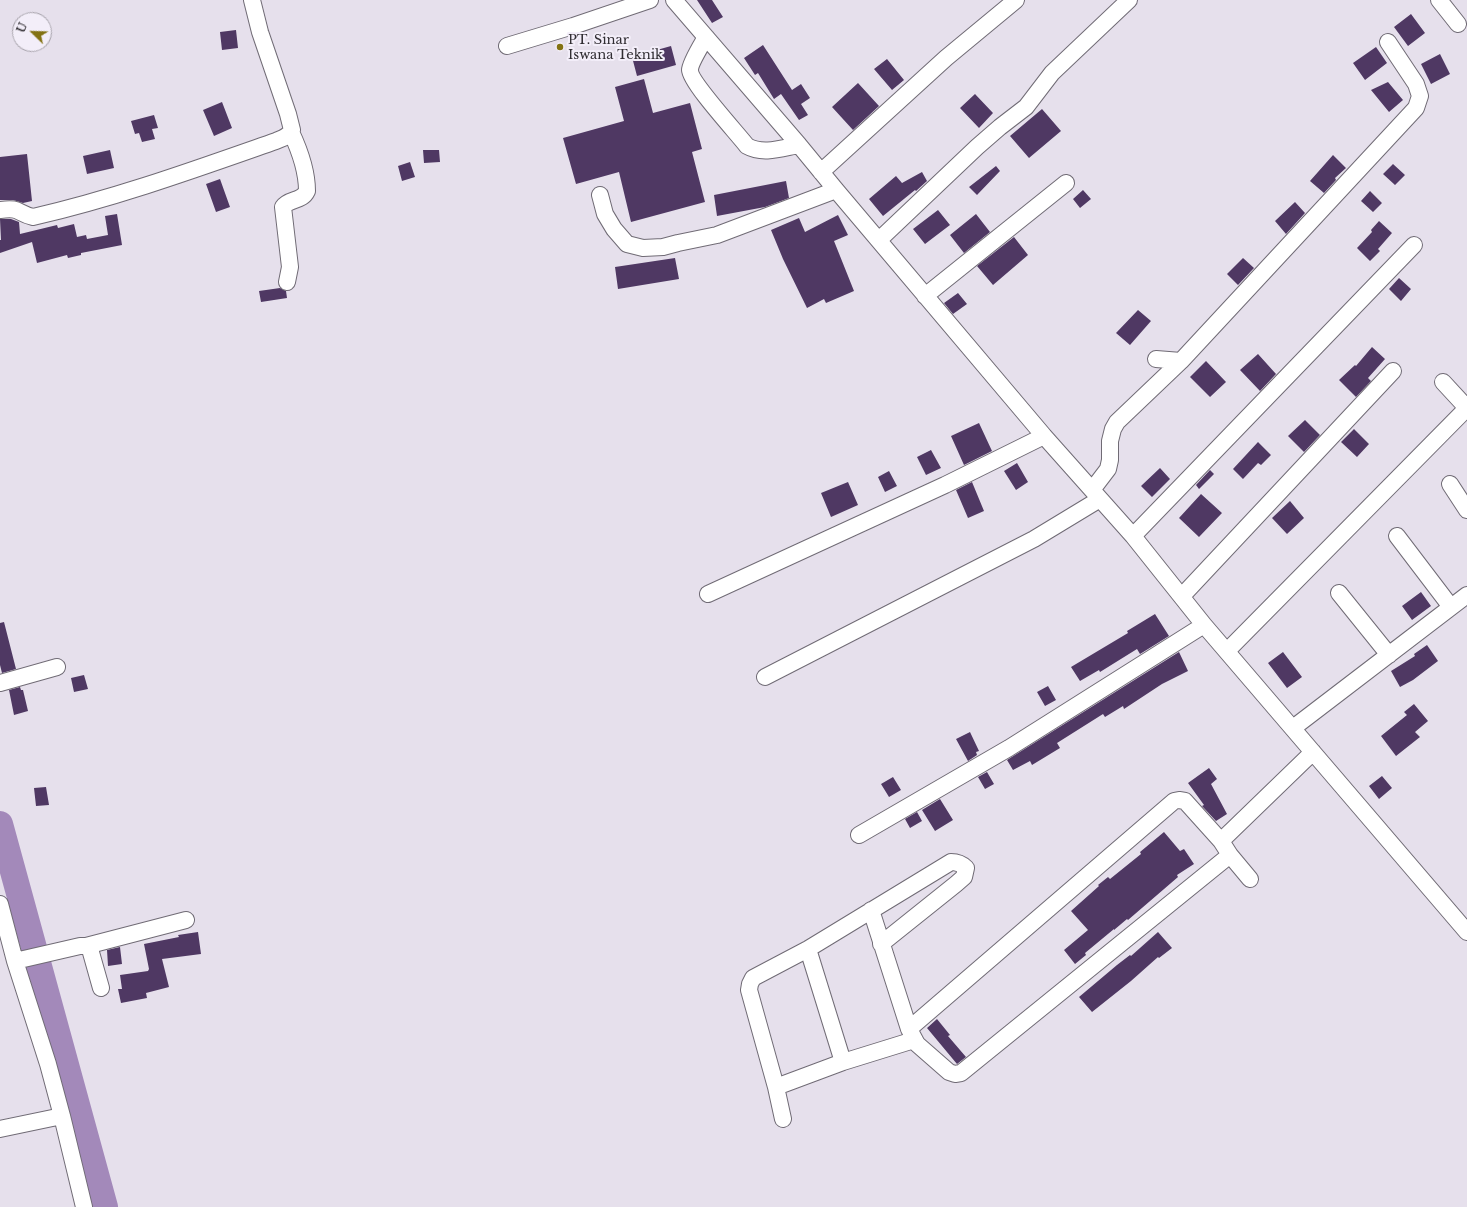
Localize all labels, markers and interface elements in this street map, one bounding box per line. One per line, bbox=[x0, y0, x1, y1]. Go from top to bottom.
north arrow bbox=[12, 12, 52, 52]
text: U bbox=[14, 21, 30, 35]
place label: PT. Sinar Iswana Teknik bbox=[568, 32, 663, 63]
marker: PT. Sinar Iswana Teknik bbox=[555, 42, 565, 52]

